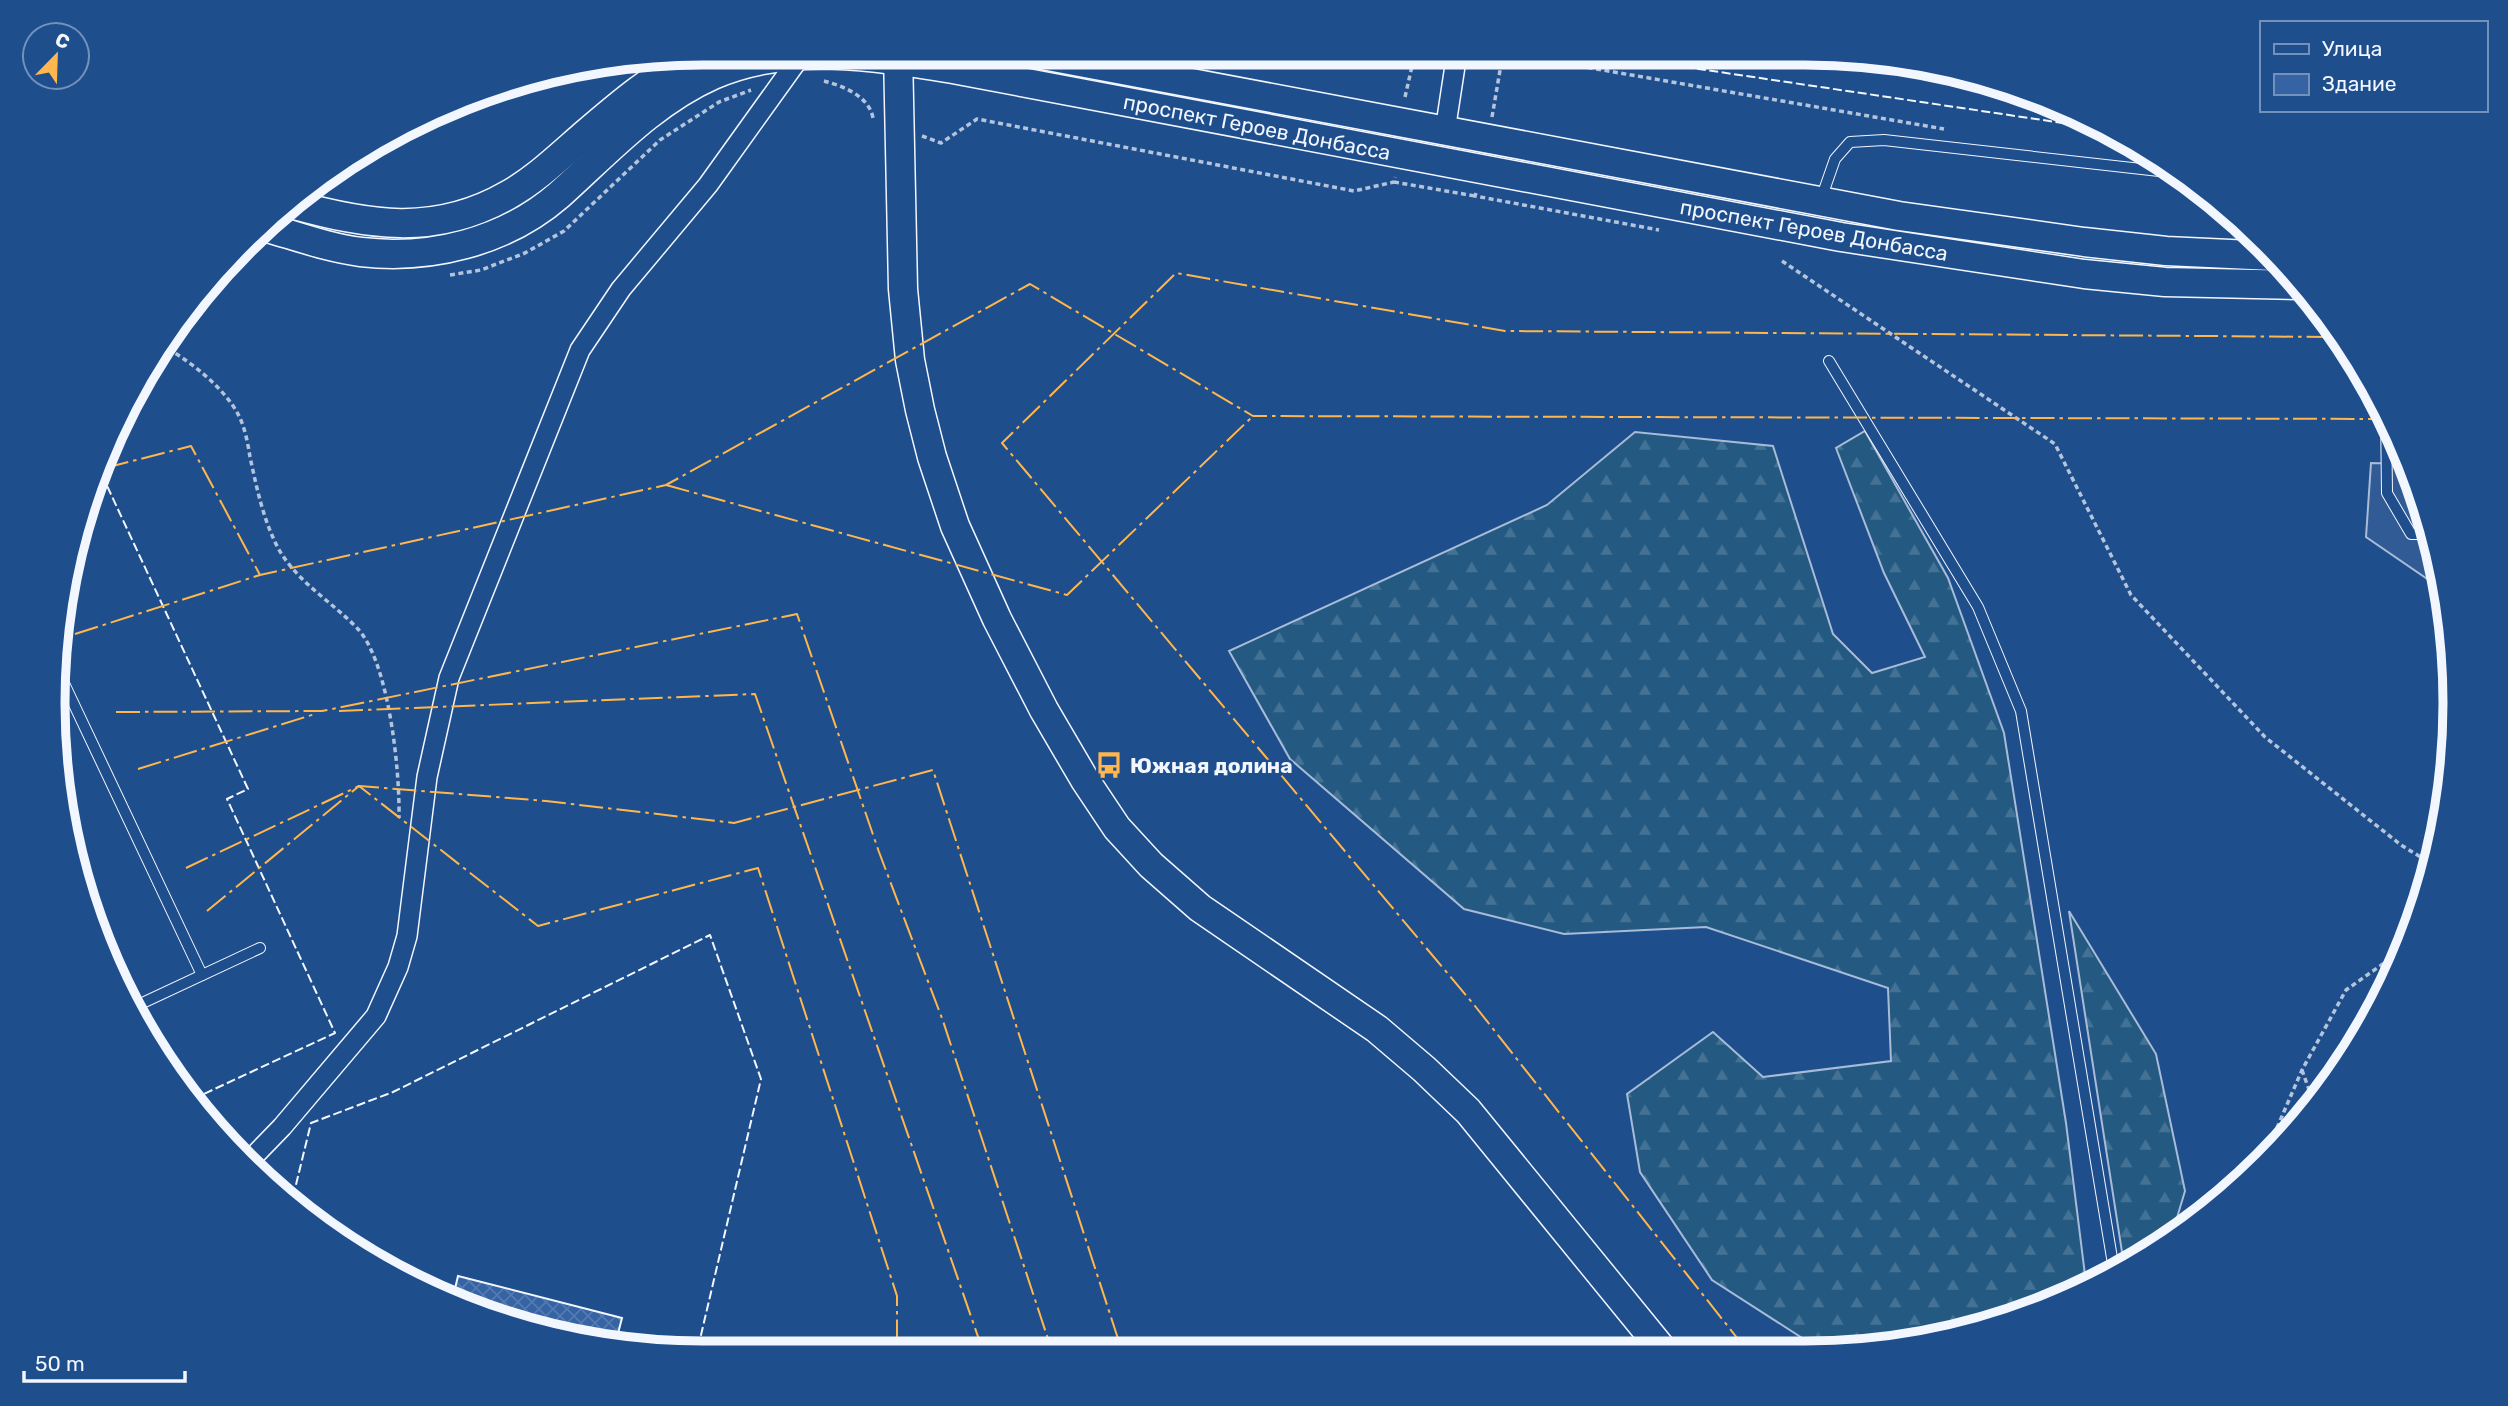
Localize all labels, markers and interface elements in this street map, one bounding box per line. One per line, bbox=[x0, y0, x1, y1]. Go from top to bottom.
north arrow bbox=[21, 21, 91, 91]
legend bbox=[2260, 21, 2487, 112]
text: С bbox=[52, 28, 73, 54]
text: Улица bbox=[2322, 36, 2382, 61]
text: Здание bbox=[2322, 71, 2397, 96]
street label: проспект Героев Донбасса bbox=[1121, 89, 1393, 165]
street label: проспект Героев Донбасса bbox=[1678, 194, 1950, 266]
bus stop icon: Южная долина bbox=[1094, 750, 1124, 780]
place label: Южная долина bbox=[1130, 753, 1293, 778]
scale bar bbox=[24, 1340, 186, 1384]
text: 50 m bbox=[35, 1351, 85, 1376]

